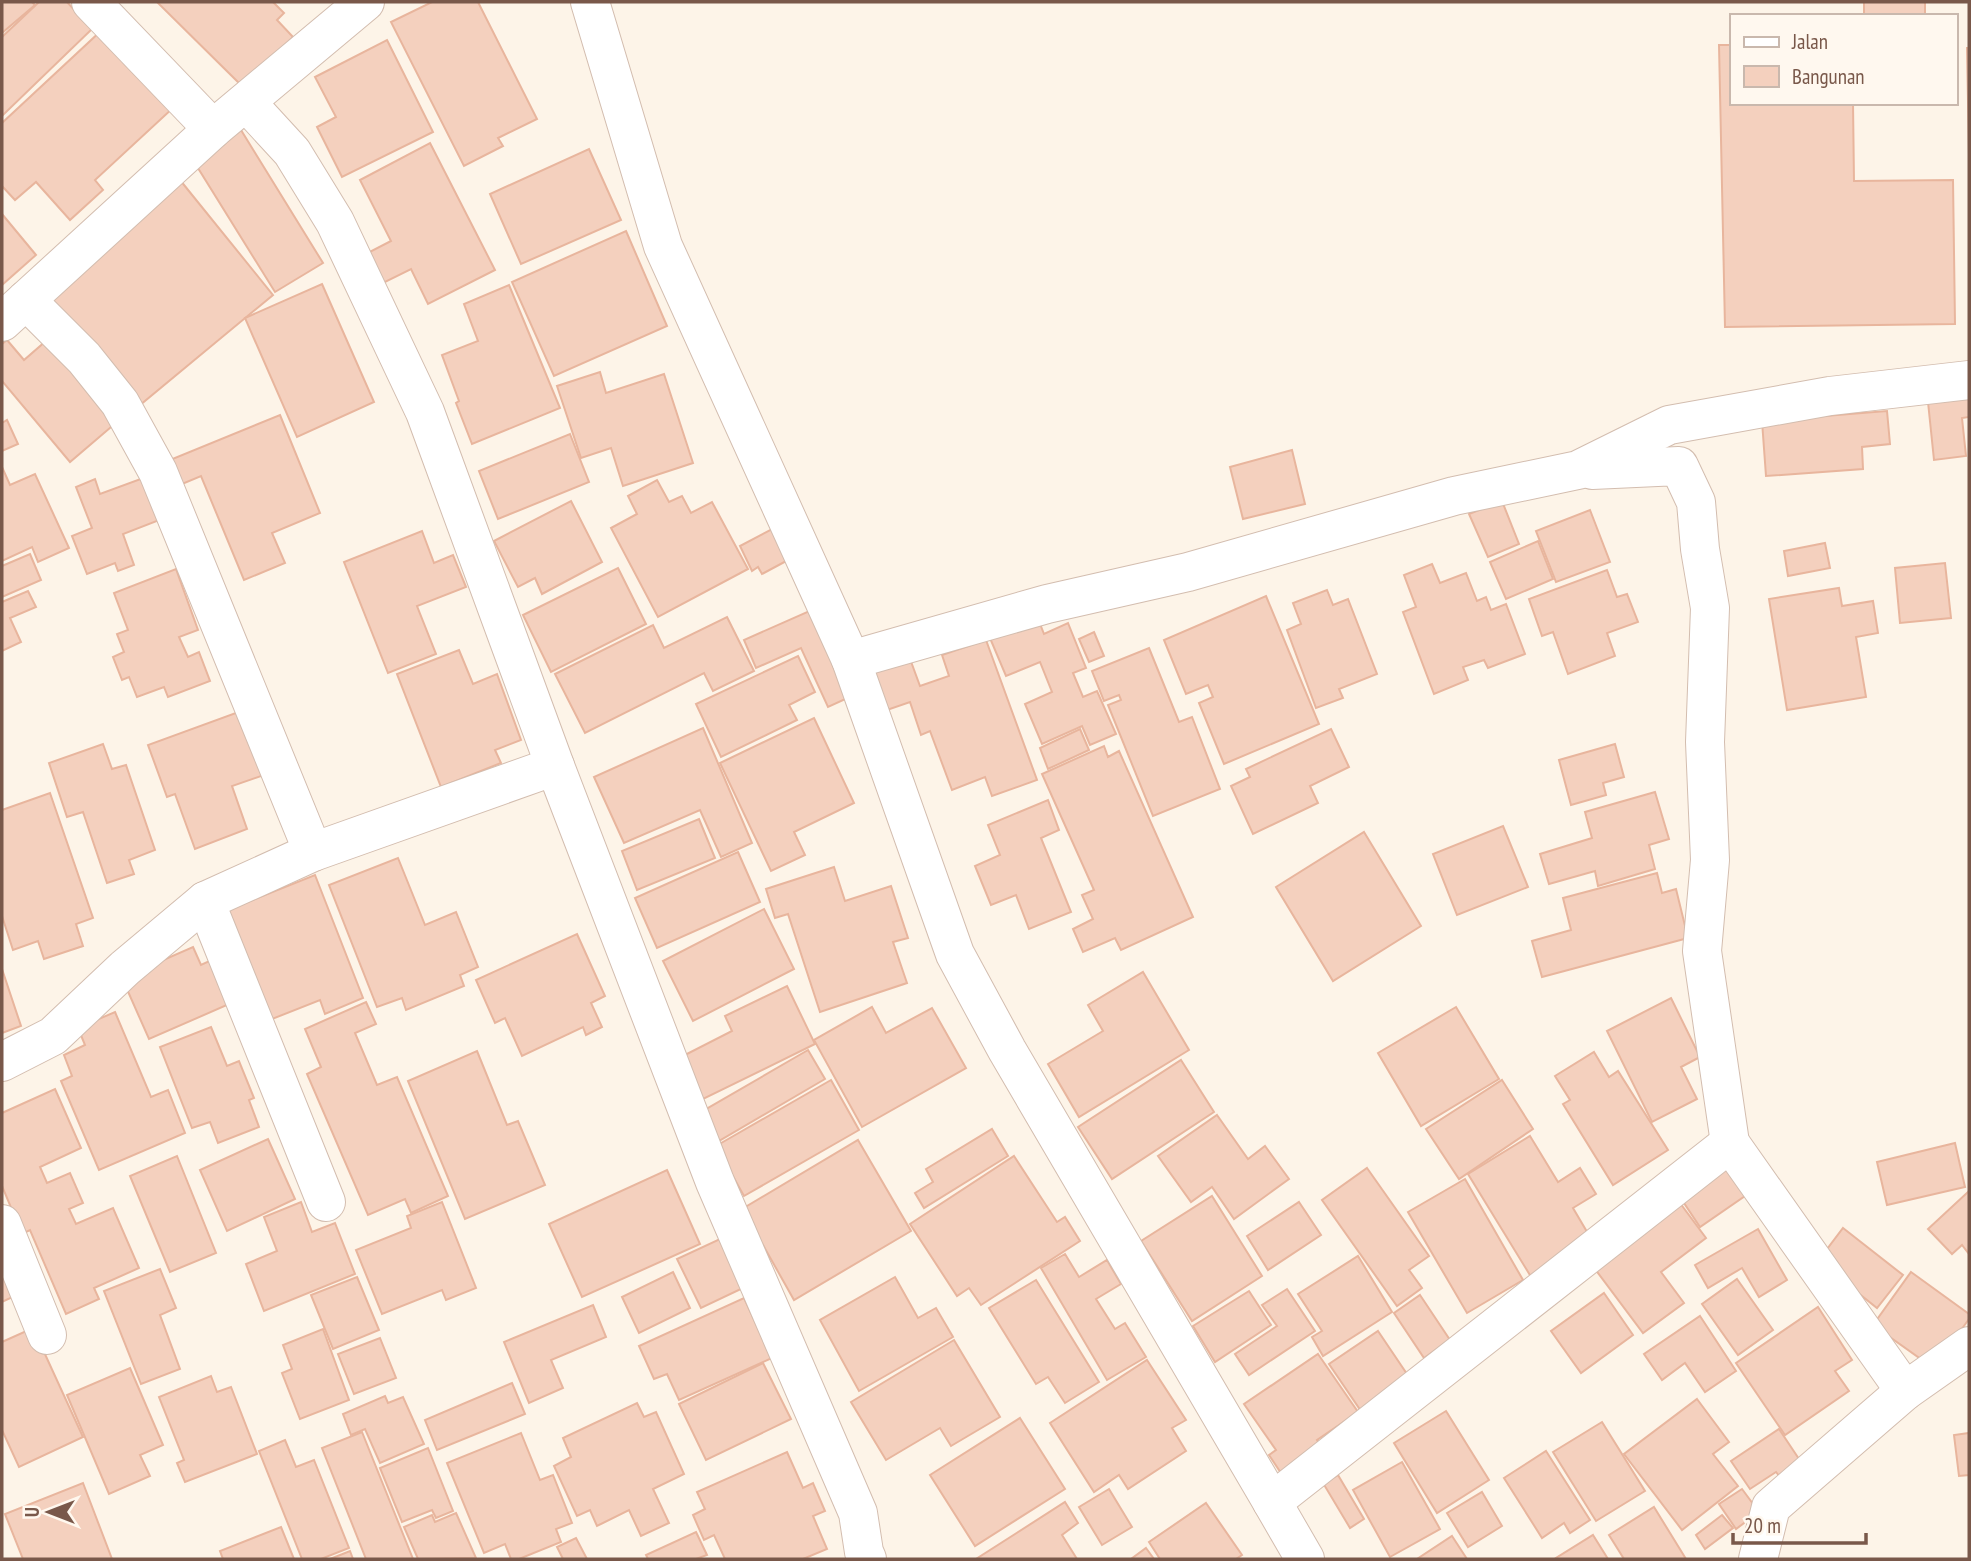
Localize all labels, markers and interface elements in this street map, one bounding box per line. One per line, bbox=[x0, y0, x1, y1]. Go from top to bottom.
legend bbox=[1730, 14, 1957, 105]
text: Jalan bbox=[1791, 28, 1828, 55]
text: Bangunan bbox=[1792, 63, 1865, 90]
north arrow bbox=[14, 1477, 84, 1547]
scale bar bbox=[1733, 1502, 1866, 1546]
text: U bbox=[20, 1507, 44, 1517]
text: 20 m bbox=[1744, 1512, 1781, 1539]

